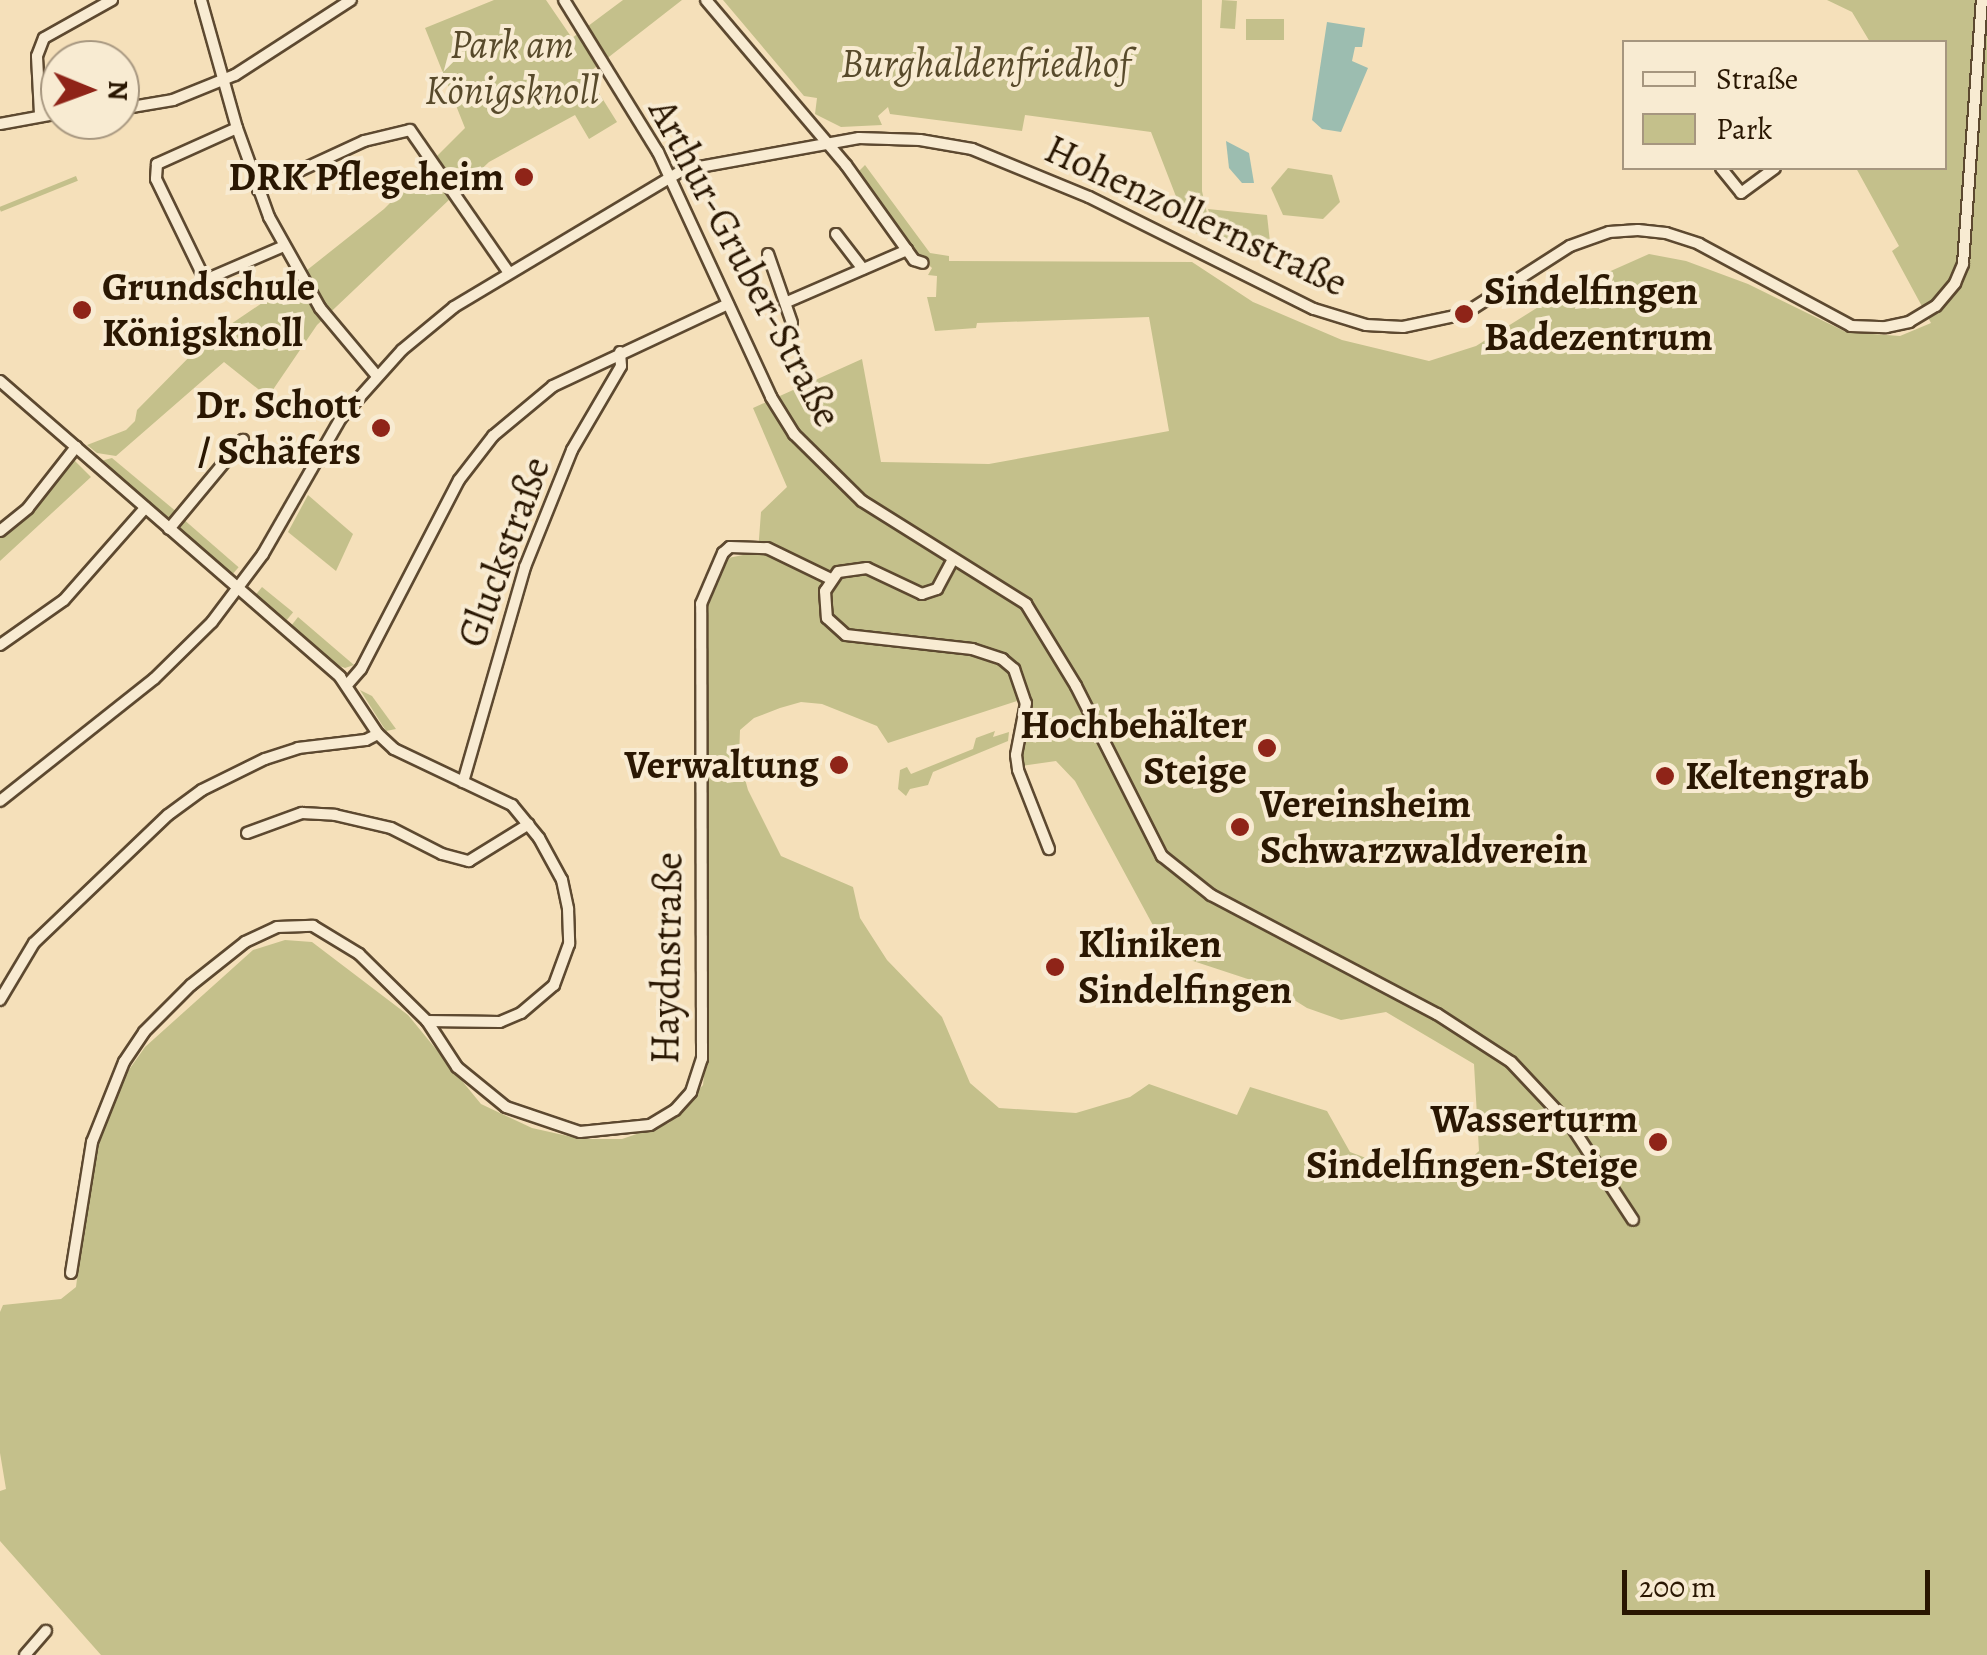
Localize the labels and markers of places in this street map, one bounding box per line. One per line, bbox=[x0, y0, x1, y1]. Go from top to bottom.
place label: DRK Pflegeheim bbox=[228, 153, 504, 201]
marker: DRK Pflegeheim bbox=[513, 166, 535, 188]
place label: Grundschule Königsknoll bbox=[102, 263, 316, 357]
place label: Sindelfingen Badezentrum bbox=[1484, 267, 1713, 361]
marker: Grundschule Königsknoll bbox=[71, 299, 93, 321]
marker: Sindelfingen Badezentrum bbox=[1453, 303, 1475, 325]
place label: Dr. Schott / Schäfers bbox=[195, 381, 361, 475]
marker: Dr. Schott / Schäfers bbox=[370, 417, 392, 439]
place label: Hochbehälter Steige bbox=[1020, 701, 1247, 795]
marker: Hochbehälter Steige bbox=[1256, 737, 1278, 759]
place label: Verwaltung bbox=[625, 741, 819, 789]
place label: Keltengrab bbox=[1685, 752, 1869, 800]
marker: Verwaltung bbox=[828, 754, 850, 776]
marker: Keltengrab bbox=[1654, 765, 1676, 787]
place label: Vereinsheim Schwarzwaldverein bbox=[1260, 780, 1588, 874]
marker: Vereinsheim Schwarzwaldverein bbox=[1229, 816, 1251, 838]
place label: Kliniken Sindelfingen bbox=[1078, 920, 1292, 1014]
marker: Kliniken Sindelfingen bbox=[1042, 954, 1068, 980]
place label: Wasserturm Sindelfingen-Steige bbox=[1306, 1095, 1638, 1189]
marker: Wasserturm Sindelfingen-Steige bbox=[1647, 1131, 1669, 1153]

